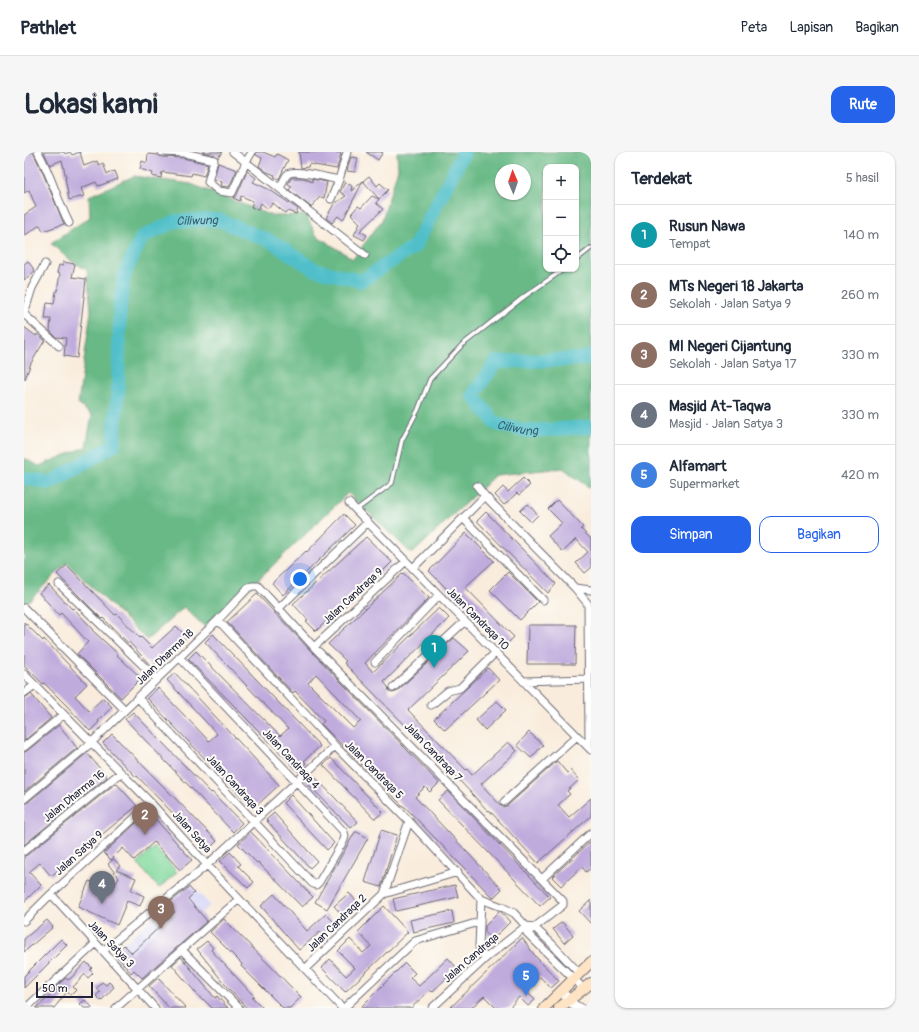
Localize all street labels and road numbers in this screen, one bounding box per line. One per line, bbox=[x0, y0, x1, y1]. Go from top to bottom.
street label: Jalan Candraqa 9 bbox=[320, 565, 386, 627]
street label: Jalan Candraqa 10 bbox=[444, 585, 512, 653]
street label: Jalan Dharma 18 bbox=[134, 626, 197, 688]
street label: Jalan Candraqa 7 bbox=[402, 720, 465, 784]
street label: Jalan Candraqa 4 bbox=[260, 726, 323, 792]
street label: Jalan Candraqa 5 bbox=[342, 738, 406, 802]
street label: Jalan Candraqa 3 bbox=[204, 752, 266, 818]
street label: Jalan Dharma 16 bbox=[41, 767, 107, 825]
street label: Jalan Satya bbox=[170, 808, 214, 856]
street label: Jalan Satya 9 bbox=[52, 828, 106, 878]
street label: Jalan Candraqa 2 bbox=[305, 891, 369, 955]
street label: Jalan Satya 3 bbox=[85, 918, 137, 970]
street label: Jalan Candraqa bbox=[441, 930, 501, 986]

